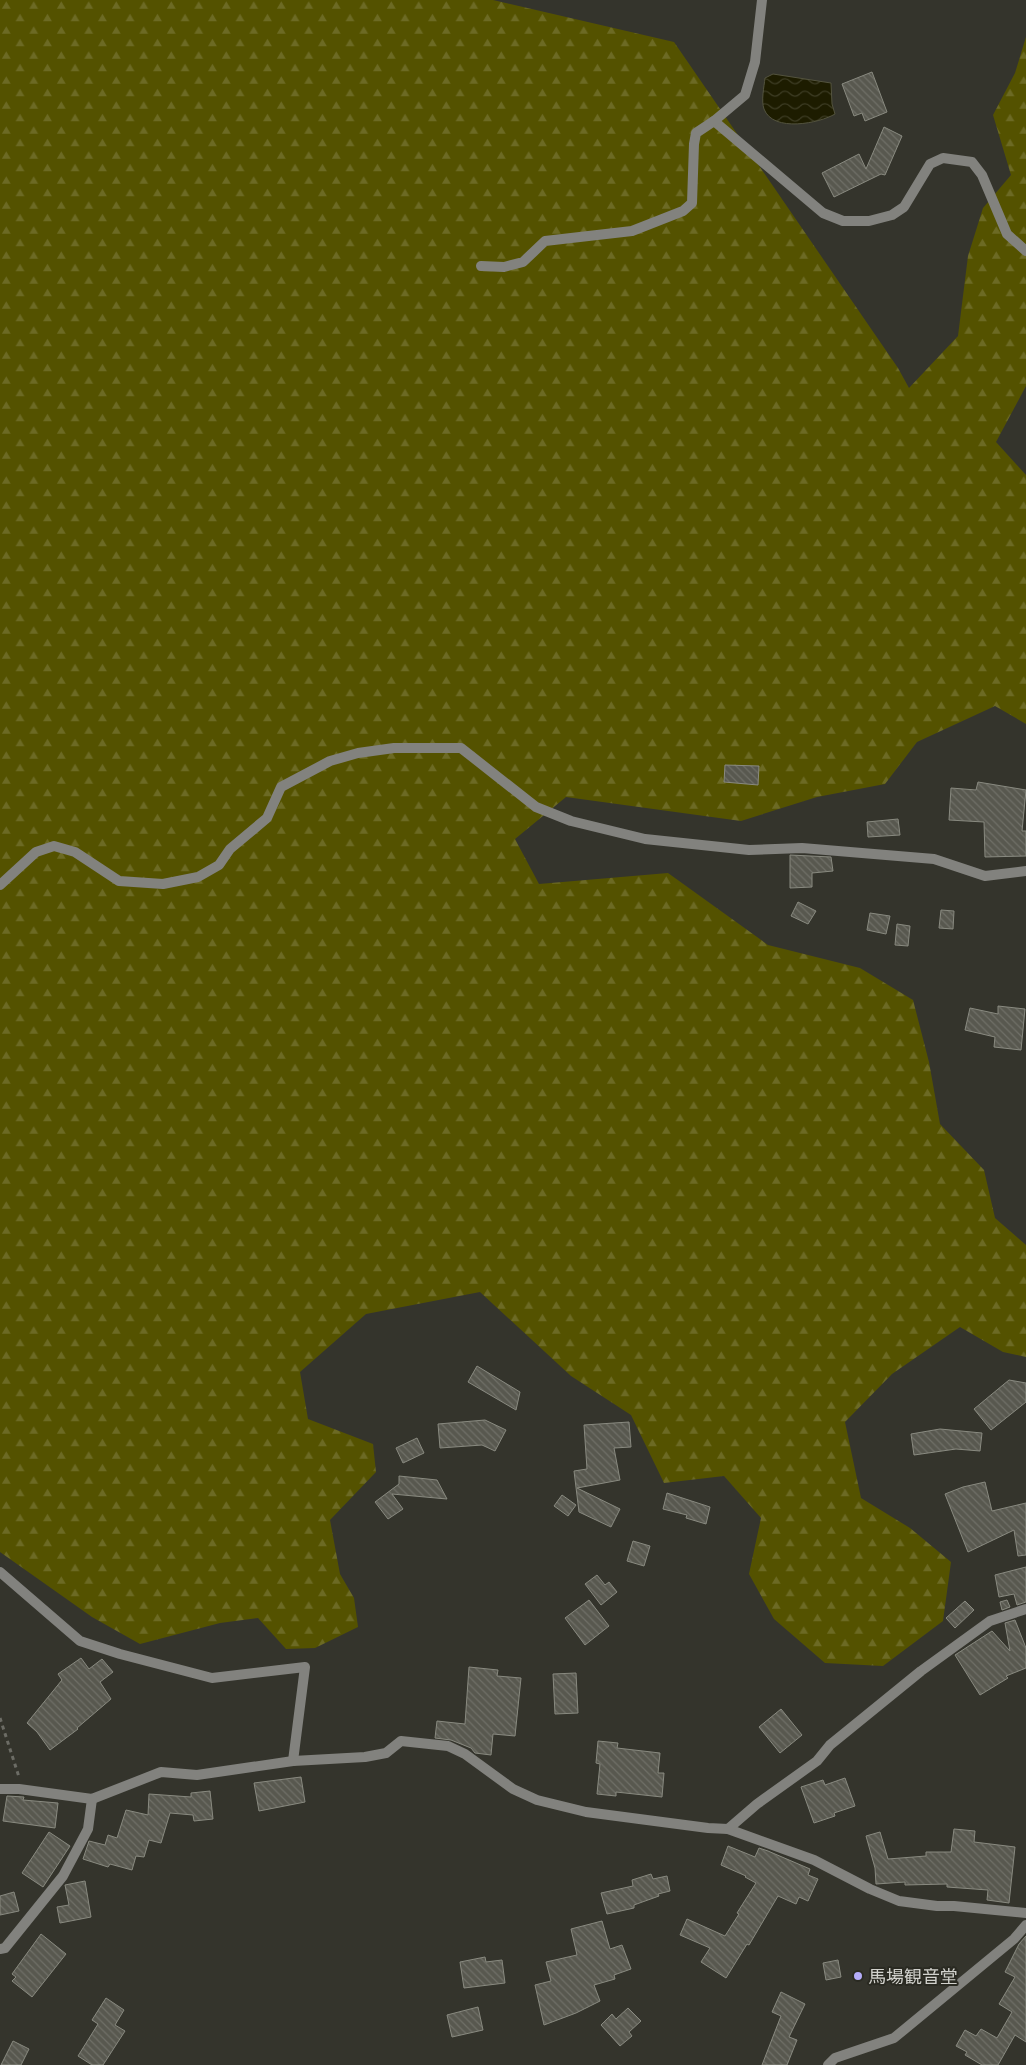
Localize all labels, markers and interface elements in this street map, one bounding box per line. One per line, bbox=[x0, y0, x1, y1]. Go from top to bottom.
place label: 馬場観音堂 bbox=[868, 1965, 958, 1987]
marker: 馬場観音堂 bbox=[852, 1970, 864, 1982]

